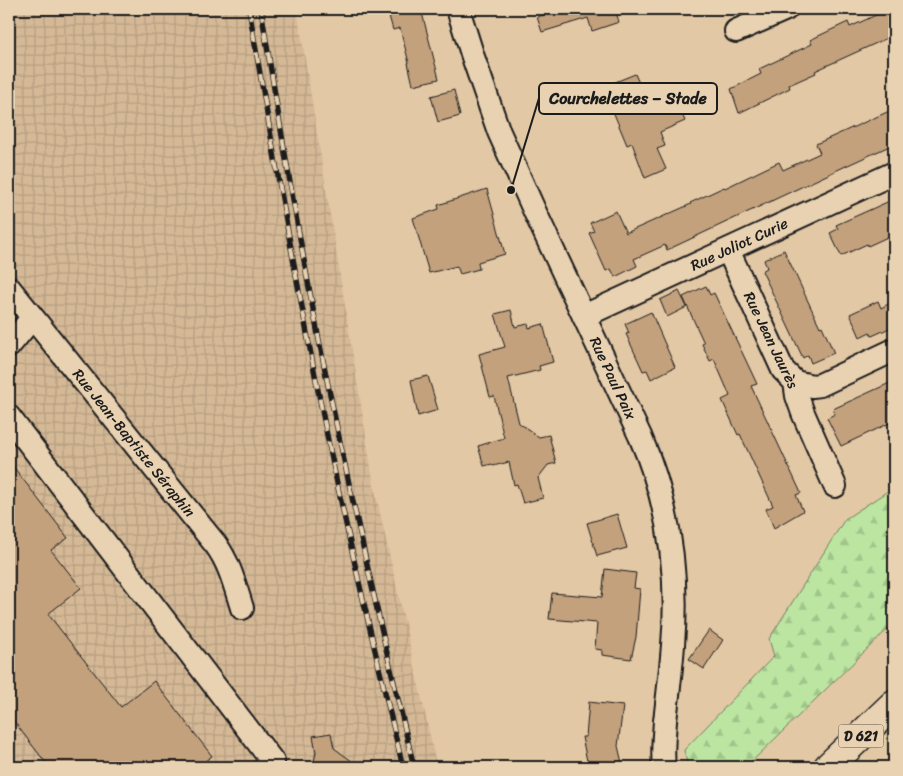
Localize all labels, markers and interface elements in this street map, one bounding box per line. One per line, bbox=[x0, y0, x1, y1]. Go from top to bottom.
callout: Courchelettes – Stade bbox=[539, 83, 717, 114]
text: Courchelettes – Stade bbox=[548, 84, 708, 113]
street label: Rue Joliot Curie bbox=[686, 210, 793, 278]
street label: Rue Jean Jaurès bbox=[736, 287, 806, 394]
street label: Rue Paul Paix bbox=[582, 332, 644, 424]
street label: Rue Jean-Baptiste Séraphin bbox=[66, 363, 202, 523]
road number: D 621 bbox=[838, 724, 884, 748]

